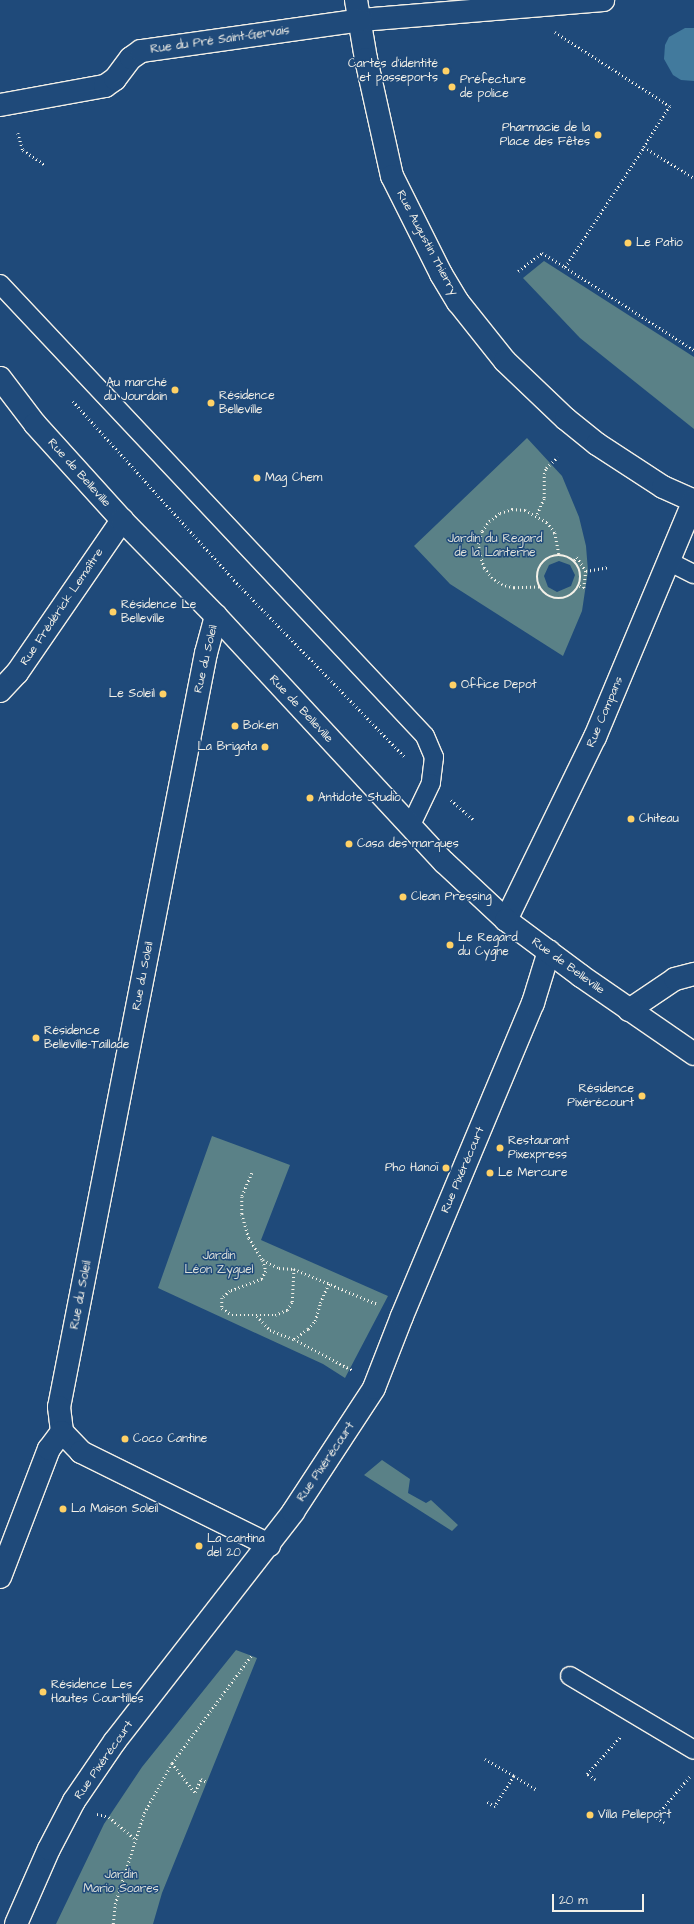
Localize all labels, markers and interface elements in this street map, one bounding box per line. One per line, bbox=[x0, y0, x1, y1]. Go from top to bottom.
street label: Rue du Pré Saint-Gervais bbox=[149, 23, 291, 57]
place label: Cartes d'identité et passeports bbox=[348, 57, 438, 85]
marker: Cartes d'identité et passeports bbox=[441, 66, 451, 76]
place label: Préfecture de police bbox=[460, 73, 526, 101]
marker: Préfecture de police bbox=[447, 82, 457, 92]
place label: Pharmacie de la Place des Fêtes bbox=[500, 121, 590, 149]
marker: Pharmacie de la Place des Fêtes bbox=[593, 130, 603, 140]
street label: Rue Augustin Thierry bbox=[393, 188, 461, 298]
place label: Le Patio bbox=[636, 236, 683, 250]
marker: Le Patio bbox=[623, 238, 633, 248]
place label: Au marché du Jourdain bbox=[104, 376, 167, 404]
marker: Au marché du Jourdain bbox=[170, 385, 180, 395]
place label: Résidence Belleville bbox=[219, 389, 275, 417]
marker: Résidence Belleville bbox=[206, 398, 216, 408]
street label: Rue de Belleville bbox=[45, 436, 113, 510]
place label: Mag Chem bbox=[265, 471, 322, 485]
marker: Mag Chem bbox=[252, 473, 262, 483]
park label: Jardin du Regard de la Lanterne bbox=[447, 532, 543, 560]
street label: Rue Frédérick Lemaître bbox=[17, 546, 107, 668]
place label: Résidence Le Belleville bbox=[121, 598, 196, 626]
marker: Résidence Le Belleville bbox=[108, 607, 118, 617]
street label: Rue du Soleil bbox=[191, 624, 221, 694]
street label: Rue de Belleville bbox=[266, 672, 336, 746]
street label: Rue Compans bbox=[584, 675, 626, 749]
place label: Office Depot bbox=[461, 678, 537, 692]
marker: Office Depot bbox=[448, 680, 458, 690]
place label: Le Soleil bbox=[109, 687, 155, 701]
marker: Le Soleil bbox=[158, 689, 168, 699]
place label: Boken bbox=[243, 719, 278, 733]
marker: Boken bbox=[230, 721, 240, 731]
place label: La Brigata bbox=[198, 740, 257, 754]
marker: La Brigata bbox=[260, 742, 270, 752]
place label: Antidote Studio bbox=[318, 791, 401, 805]
marker: Antidote Studio bbox=[305, 793, 315, 803]
place label: Chiteau bbox=[639, 812, 679, 826]
marker: Chiteau bbox=[626, 814, 636, 824]
place label: Casa des marques bbox=[357, 837, 459, 851]
marker: Casa des marques bbox=[344, 839, 354, 849]
place label: Clean Pressing bbox=[411, 890, 492, 904]
marker: Clean Pressing bbox=[398, 892, 408, 902]
place label: Le Regard du Cygne bbox=[458, 931, 518, 959]
street label: Rue de Belleville bbox=[529, 935, 607, 997]
street label: Rue du Soleil bbox=[129, 940, 157, 1012]
marker: Le Regard du Cygne bbox=[445, 940, 455, 950]
place label: Résidence Belleville-Taillade bbox=[44, 1024, 129, 1052]
marker: Résidence Belleville-Taillade bbox=[31, 1033, 41, 1043]
place label: Résidence Pixérécourt bbox=[567, 1082, 634, 1110]
marker: Résidence Pixérécourt bbox=[637, 1091, 647, 1101]
street label: Rue Pixérécourt bbox=[438, 1125, 488, 1215]
place label: Restaurant Pixexpress bbox=[508, 1134, 570, 1162]
marker: Restaurant Pixexpress bbox=[495, 1143, 505, 1153]
place label: Pho Hanoï bbox=[385, 1161, 438, 1175]
marker: Pho Hanoï bbox=[441, 1163, 451, 1173]
place label: Le Mercure bbox=[498, 1166, 567, 1180]
marker: Le Mercure bbox=[485, 1168, 495, 1178]
park label: Jardin Léon Zyguel bbox=[184, 1249, 254, 1277]
street label: Rue du Soleil bbox=[67, 1259, 95, 1331]
street label: Rue Pixérécourt bbox=[294, 1420, 358, 1504]
place label: Coco Cantine bbox=[133, 1432, 207, 1446]
marker: Coco Cantine bbox=[120, 1434, 130, 1444]
place label: La Maison Soleil bbox=[71, 1502, 158, 1516]
marker: La Maison Soleil bbox=[58, 1504, 68, 1514]
place label: La cantina del 20 bbox=[207, 1532, 265, 1560]
marker: La cantina del 20 bbox=[194, 1541, 204, 1551]
place label: Résidence Les Hautes Courtilles bbox=[51, 1678, 144, 1706]
marker: Résidence Les Hautes Courtilles bbox=[38, 1687, 48, 1697]
street label: Rue Pixérécourt bbox=[72, 1718, 136, 1802]
place label: Villa Pelleport bbox=[598, 1808, 671, 1822]
marker: Villa Pelleport bbox=[585, 1810, 595, 1820]
park label: Jardin Mario Soares bbox=[83, 1868, 159, 1896]
scale bar bbox=[554, 1886, 646, 1912]
text: 20 m bbox=[559, 1892, 588, 1909]

